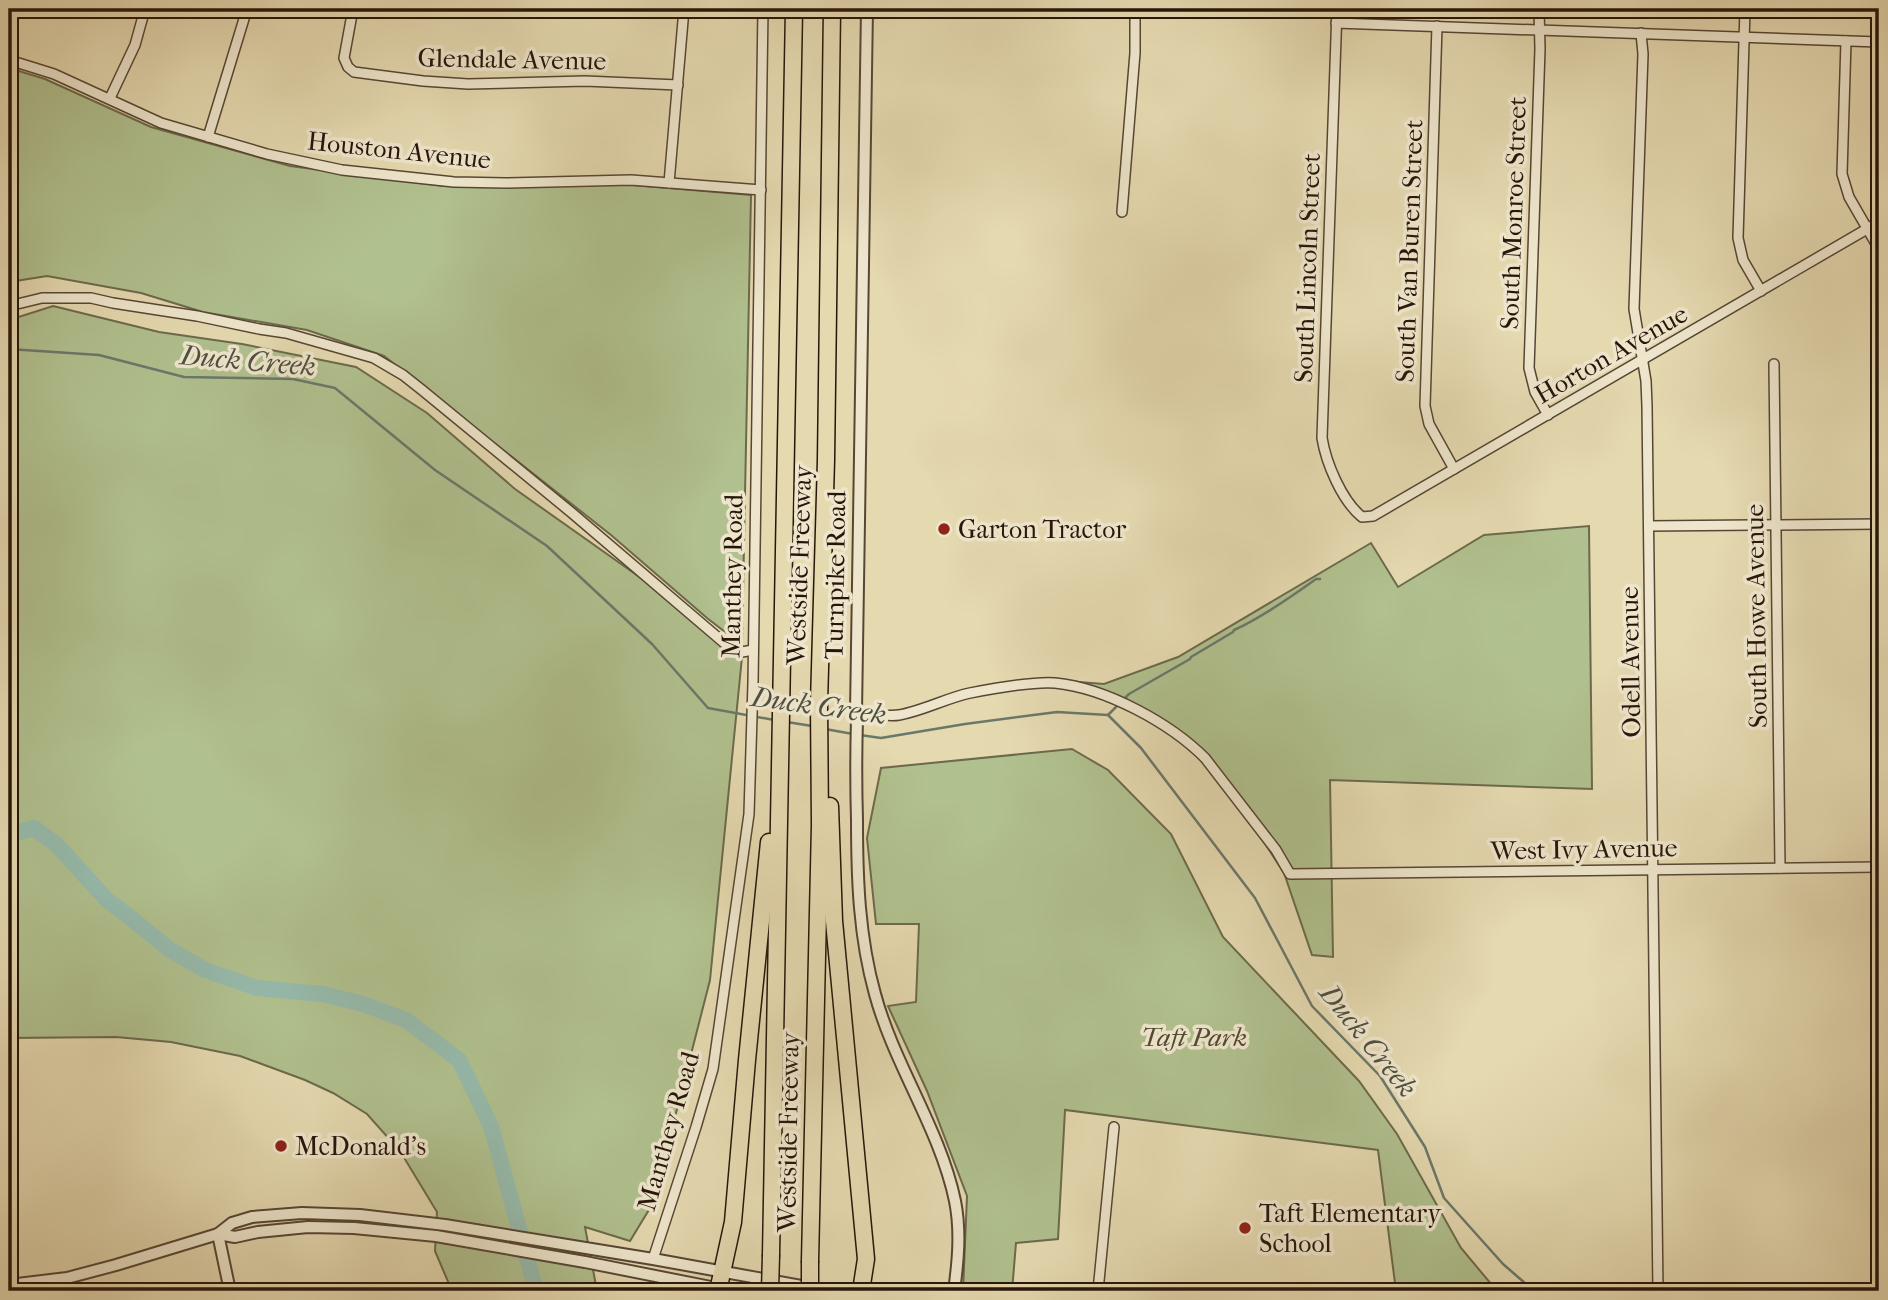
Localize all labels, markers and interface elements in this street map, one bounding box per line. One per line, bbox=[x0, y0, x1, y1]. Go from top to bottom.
street label: Glendale Avenue bbox=[417, 42, 607, 77]
street label: South Monroe Street bbox=[1494, 95, 1533, 330]
street label: South Van Buren Street bbox=[1389, 118, 1430, 383]
street label: Houston Avenue bbox=[306, 125, 492, 176]
street label: South Lincoln Street bbox=[1288, 152, 1327, 383]
street label: Horton Avenue bbox=[1529, 298, 1693, 411]
water label: Duck Creek bbox=[177, 338, 317, 383]
street label: Westside Freeway bbox=[780, 463, 819, 667]
street label: Turnpike Road bbox=[819, 490, 852, 660]
street label: Manthey Road bbox=[716, 493, 749, 658]
street label: South Howe Avenue bbox=[1739, 503, 1774, 729]
place label: Garton Tractor bbox=[958, 514, 1126, 545]
marker: Garton Tractor bbox=[936, 521, 952, 537]
street label: Odell Avenue bbox=[1614, 586, 1647, 738]
water label: Duck Creek bbox=[747, 679, 889, 731]
street label: West Ivy Avenue bbox=[1489, 832, 1678, 867]
water label: Duck Creek bbox=[1312, 976, 1424, 1104]
park label: Taft Park bbox=[1141, 1022, 1247, 1053]
street label: Westside Freeway bbox=[771, 1031, 806, 1233]
street label: Manthey Road bbox=[631, 1047, 706, 1214]
place label: McDonald's bbox=[295, 1131, 426, 1162]
marker: McDonald's bbox=[273, 1138, 289, 1154]
place label: Taft Elementary School bbox=[1259, 1198, 1442, 1259]
marker: Taft Elementary School bbox=[1237, 1220, 1253, 1236]

